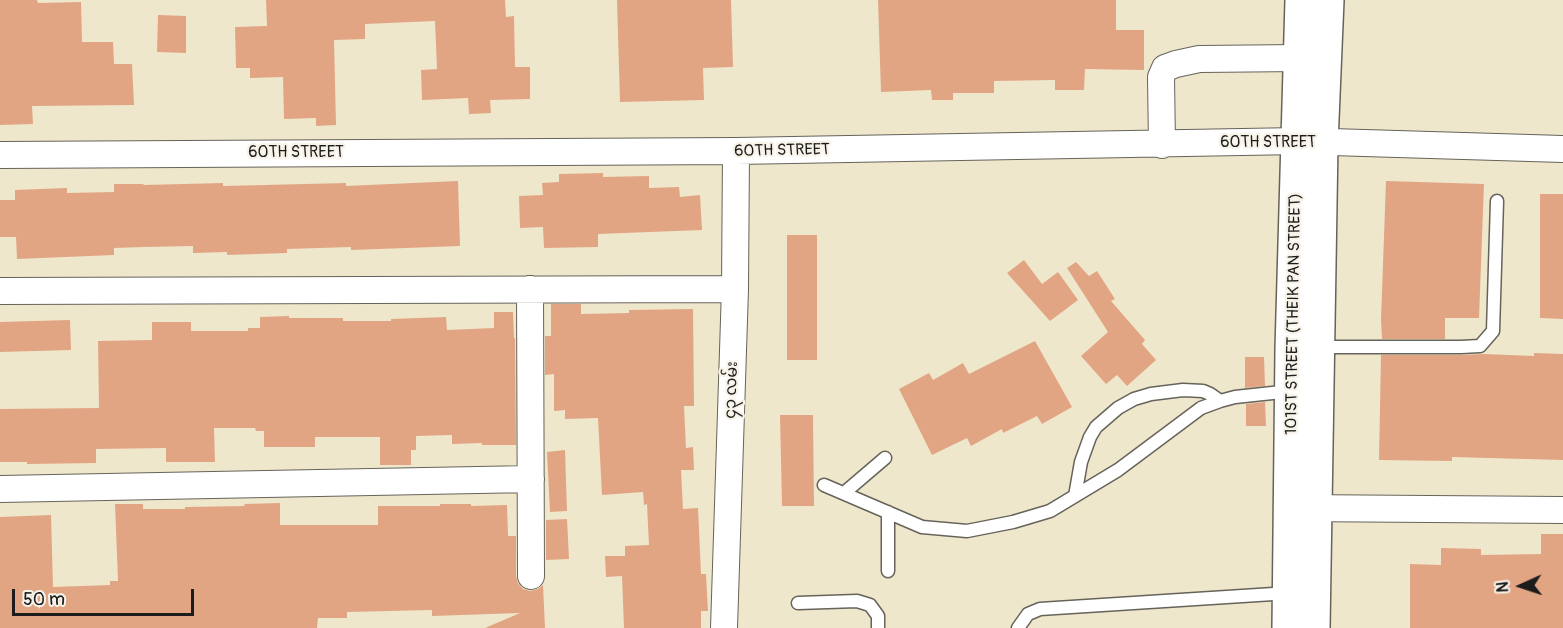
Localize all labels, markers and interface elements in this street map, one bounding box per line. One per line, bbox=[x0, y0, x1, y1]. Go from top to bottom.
street label: 60TH STREET bbox=[1220, 133, 1316, 153]
street label: 60TH STREET bbox=[734, 141, 830, 161]
street label: 60TH STREET bbox=[248, 143, 344, 163]
street label: 101ST STREET (THEIK PAN STREET) bbox=[1282, 193, 1306, 435]
street label: ၄၃ လမ်း bbox=[721, 361, 743, 419]
north arrow bbox=[1491, 556, 1551, 616]
scale bar bbox=[15, 577, 196, 615]
text: N bbox=[1493, 581, 1513, 593]
text: 50 m bbox=[23, 588, 65, 611]

